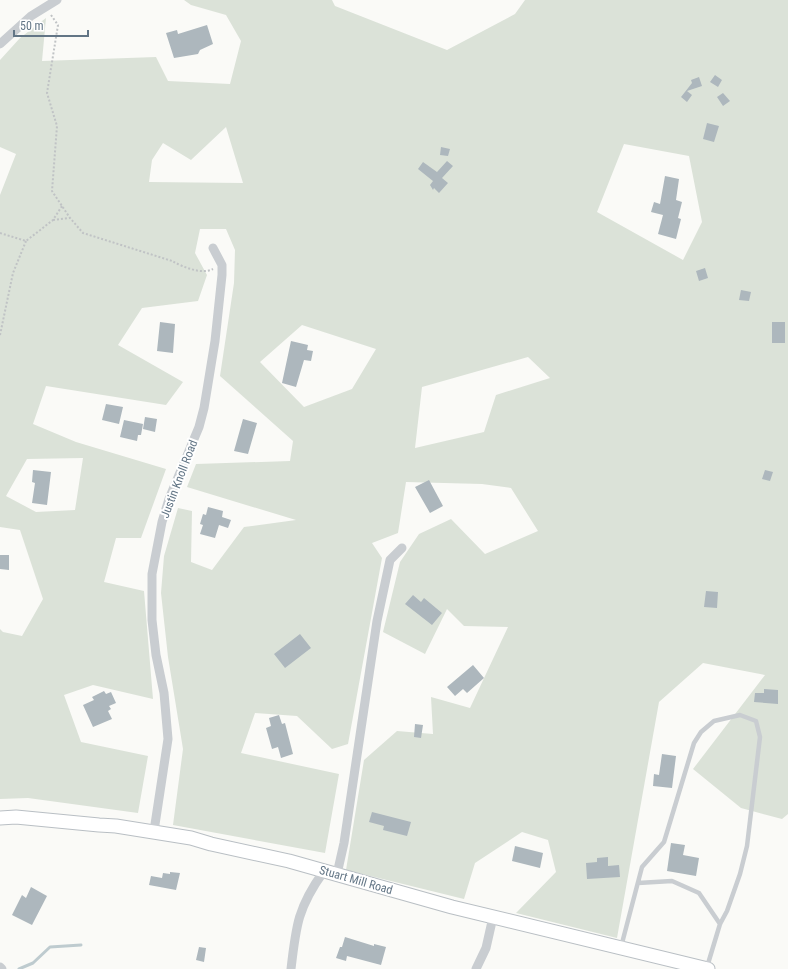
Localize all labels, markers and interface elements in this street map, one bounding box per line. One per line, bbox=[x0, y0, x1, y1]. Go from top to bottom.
scale bar bbox=[14, 12, 88, 38]
text: 50 m bbox=[20, 19, 44, 33]
street label: Justin Knoll Road bbox=[158, 438, 200, 520]
street label: Stuart Mill Road bbox=[318, 863, 394, 897]

